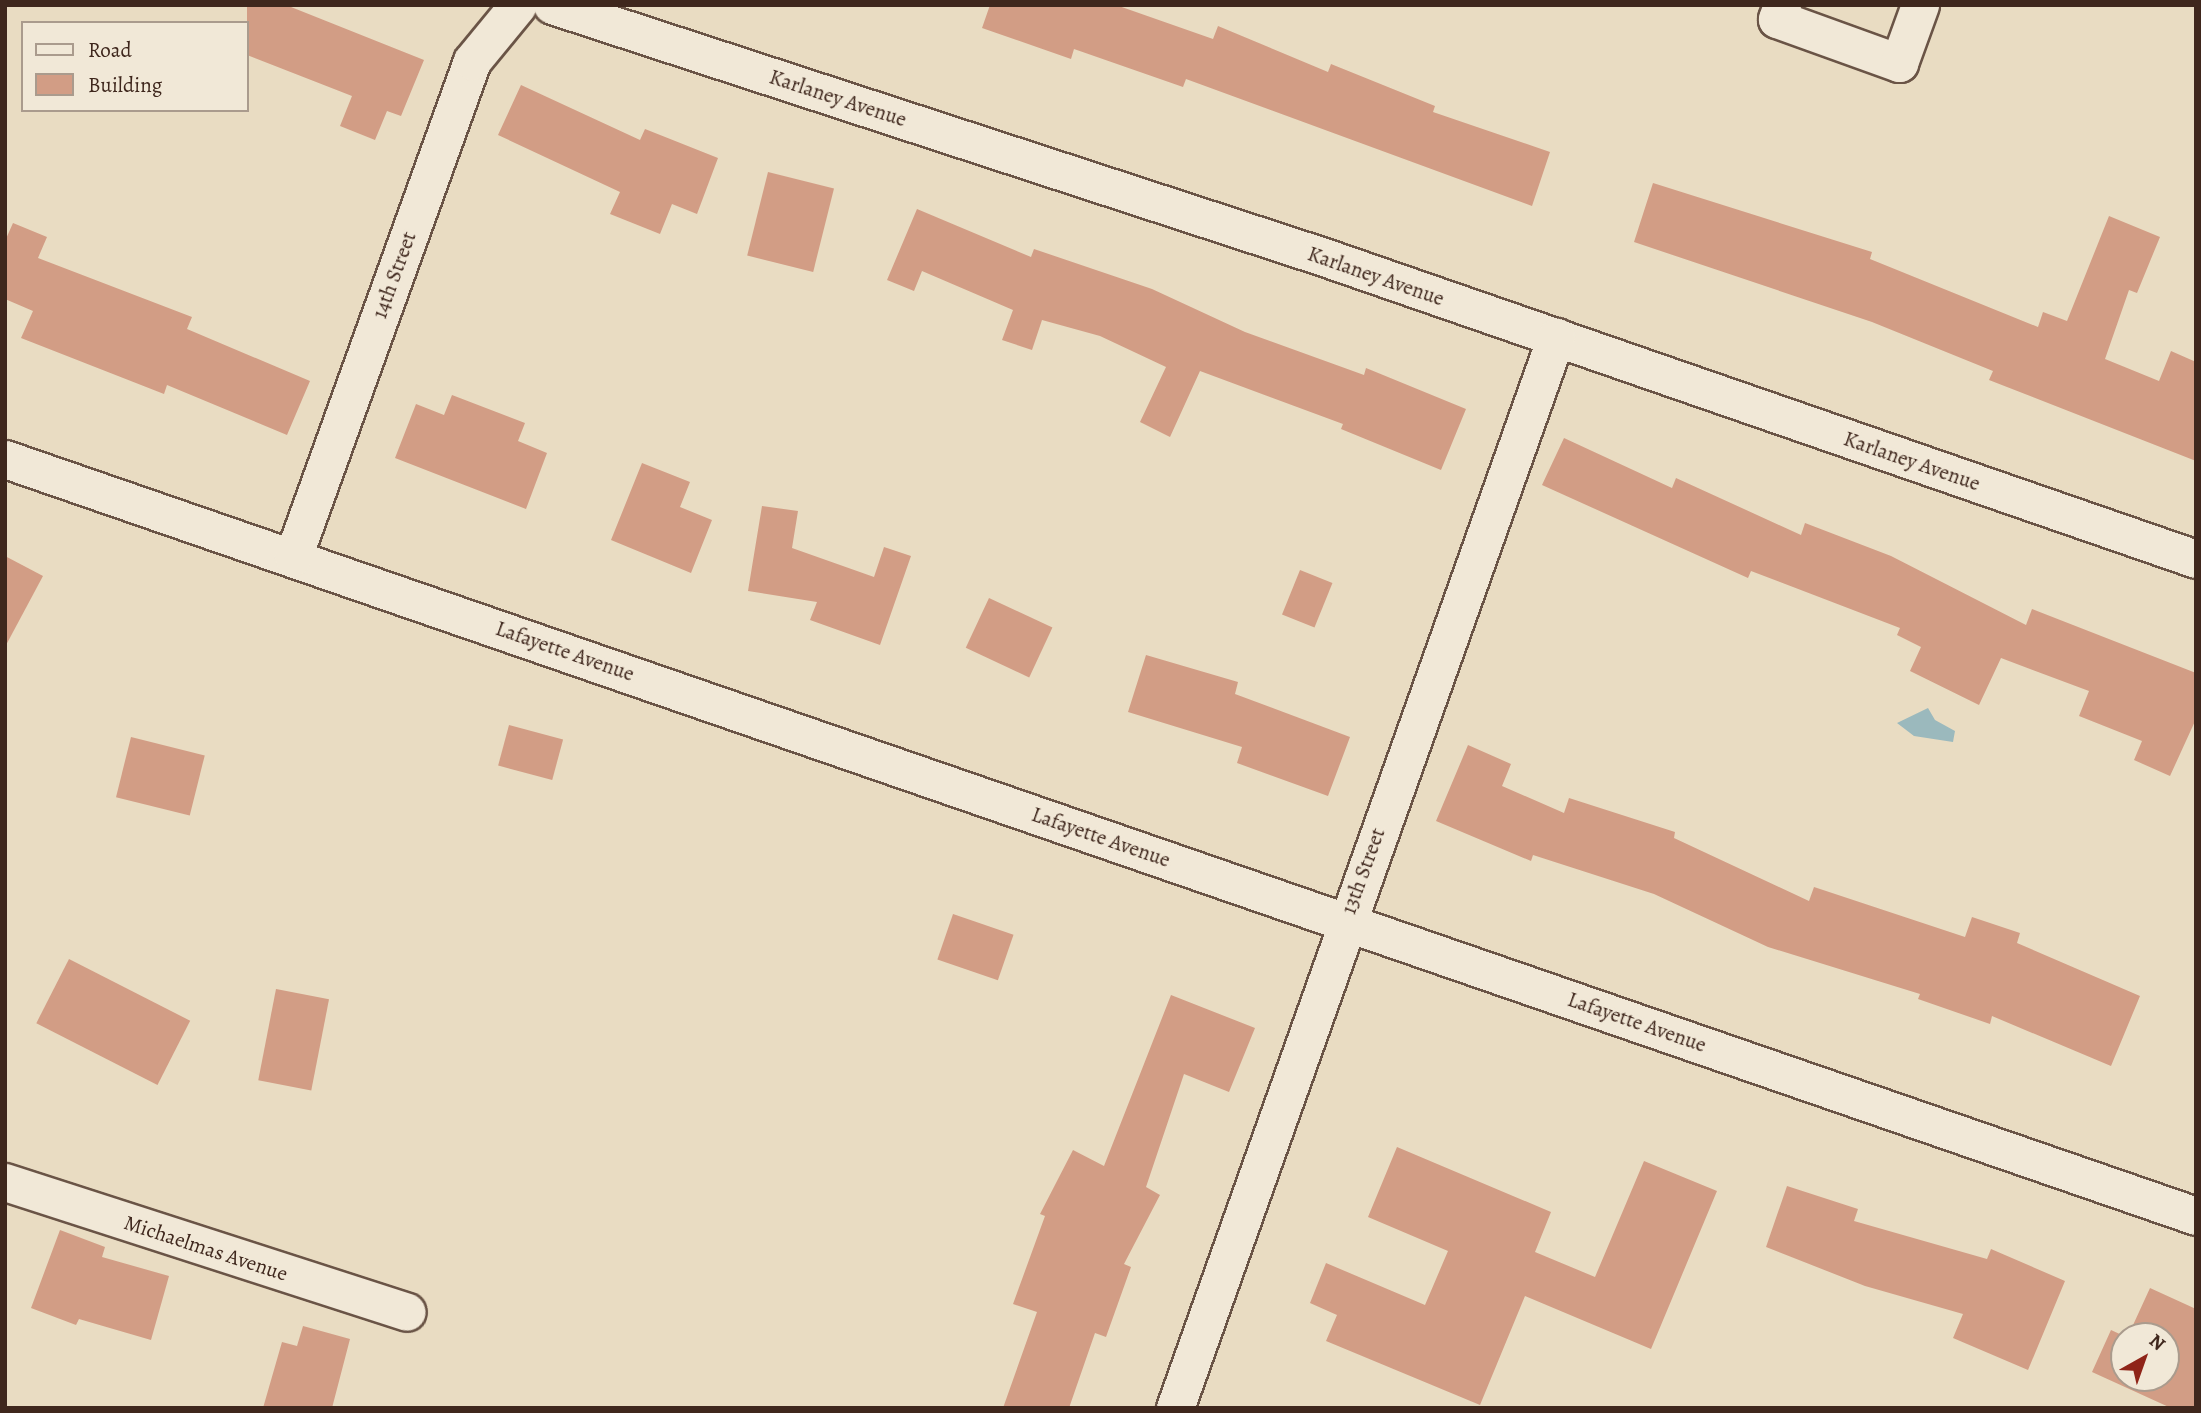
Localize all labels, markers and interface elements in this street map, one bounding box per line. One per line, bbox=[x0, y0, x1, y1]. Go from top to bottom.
legend bbox=[21, 21, 248, 112]
text: Road bbox=[88, 36, 132, 64]
street label: Karlaney Avenue bbox=[766, 64, 910, 132]
text: Building bbox=[88, 71, 162, 99]
street label: 14th Street bbox=[367, 228, 421, 322]
street label: Karlaney Avenue bbox=[1304, 241, 1448, 311]
street label: Karlaney Avenue bbox=[1840, 426, 1984, 496]
street label: Lafayette Avenue bbox=[492, 615, 638, 687]
street label: Lafayette Avenue bbox=[1028, 801, 1174, 873]
street label: 13th Street bbox=[1336, 824, 1390, 918]
street label: Lafayette Avenue bbox=[1564, 986, 1710, 1058]
street label: Michaelmas Avenue bbox=[121, 1210, 291, 1286]
north arrow bbox=[2110, 1322, 2180, 1392]
text: N bbox=[2144, 1328, 2171, 1357]

